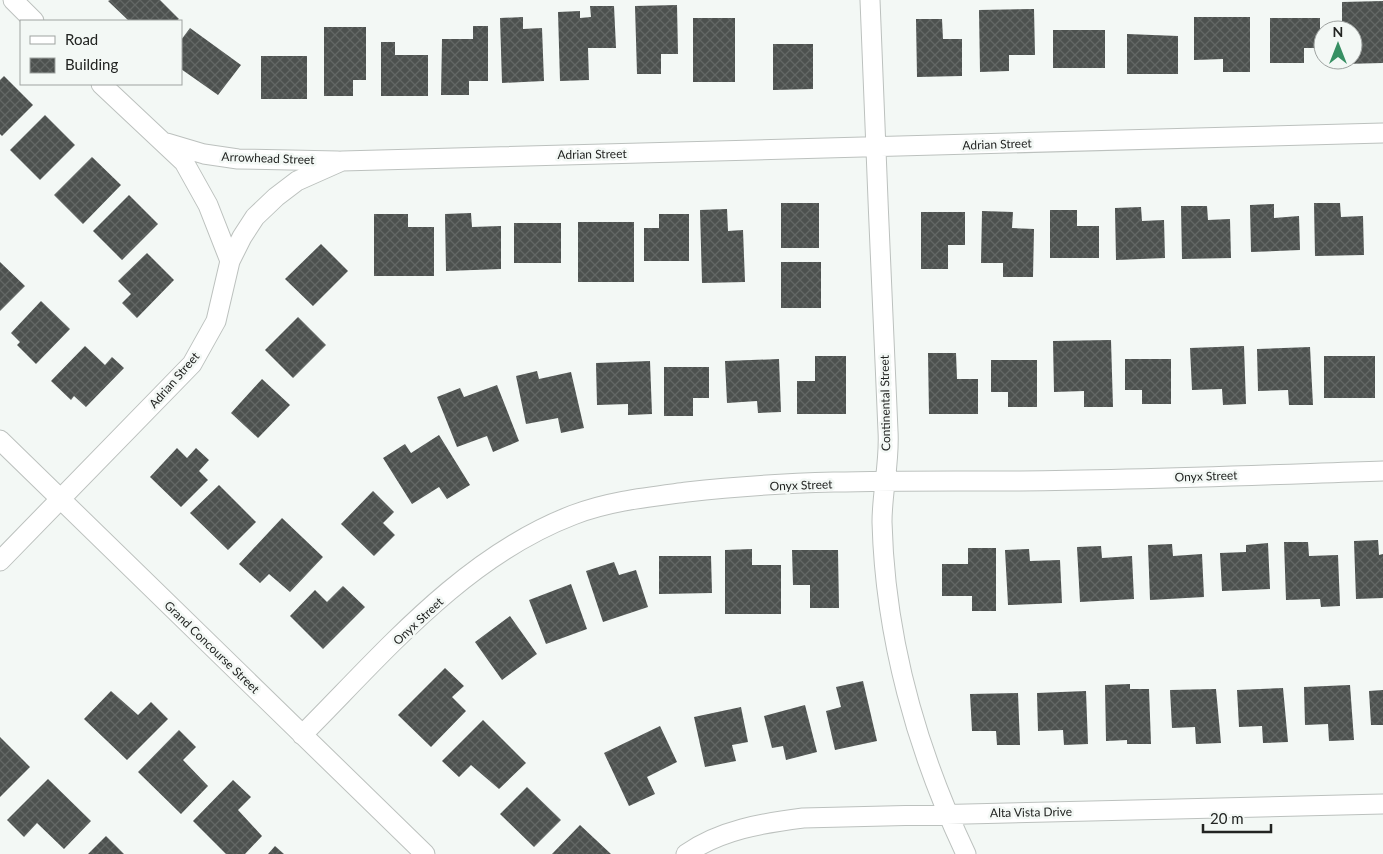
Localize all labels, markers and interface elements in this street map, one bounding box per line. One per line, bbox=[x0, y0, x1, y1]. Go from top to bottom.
legend bbox=[20, 20, 182, 85]
north arrow bbox=[1313, 20, 1363, 70]
text: N bbox=[1333, 23, 1343, 40]
text: Road bbox=[65, 30, 98, 48]
text: Building bbox=[65, 55, 118, 73]
street label: Adrian Street bbox=[962, 135, 1033, 153]
street label: Adrian Street bbox=[557, 146, 627, 162]
street label: Arrowhead Street bbox=[221, 149, 315, 167]
street label: Adrian Street bbox=[146, 348, 203, 411]
street label: Continental Street bbox=[877, 354, 893, 451]
street label: Onyx Street bbox=[1174, 467, 1238, 485]
street label: Onyx Street bbox=[769, 476, 833, 494]
street label: Onyx Street bbox=[390, 594, 447, 648]
street label: Grand Concourse Street bbox=[161, 598, 263, 697]
scale bar bbox=[1203, 802, 1270, 834]
street label: Alta Vista Drive bbox=[990, 804, 1072, 820]
text: 20 m bbox=[1210, 809, 1244, 827]

